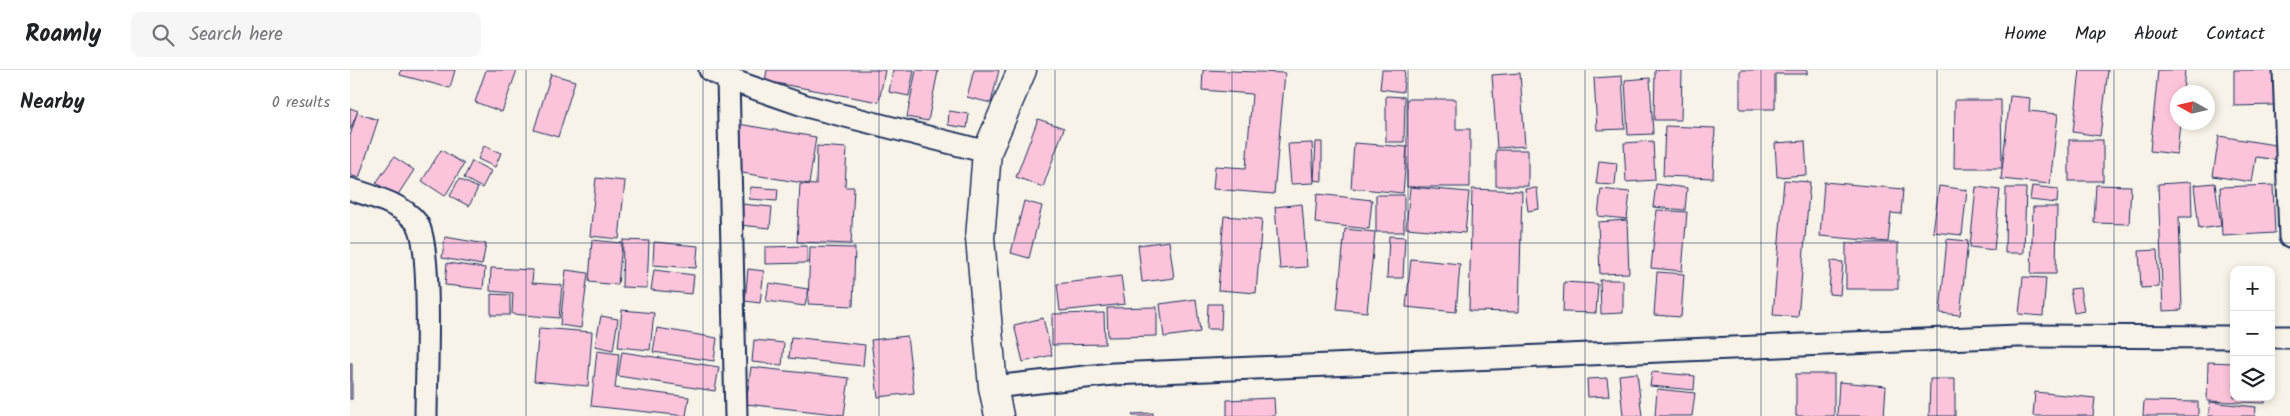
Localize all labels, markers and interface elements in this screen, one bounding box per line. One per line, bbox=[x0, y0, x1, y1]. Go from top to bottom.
search box bbox=[131, 12, 481, 57]
text: Roamly bbox=[25, 15, 101, 54]
text: Search here bbox=[189, 20, 283, 50]
text: Home bbox=[2004, 20, 2047, 49]
text: Map bbox=[2075, 20, 2106, 49]
text: About bbox=[2134, 20, 2178, 49]
text: Contact bbox=[2206, 20, 2265, 49]
icon: search bbox=[149, 21, 177, 49]
north arrow bbox=[2170, 85, 2215, 130]
text: Nearby bbox=[20, 86, 85, 119]
text: 0 results bbox=[272, 90, 330, 115]
map controls bbox=[2230, 266, 2275, 401]
button: + bbox=[2230, 266, 2275, 311]
button: − bbox=[2230, 311, 2275, 356]
button: layers bbox=[2230, 356, 2275, 401]

